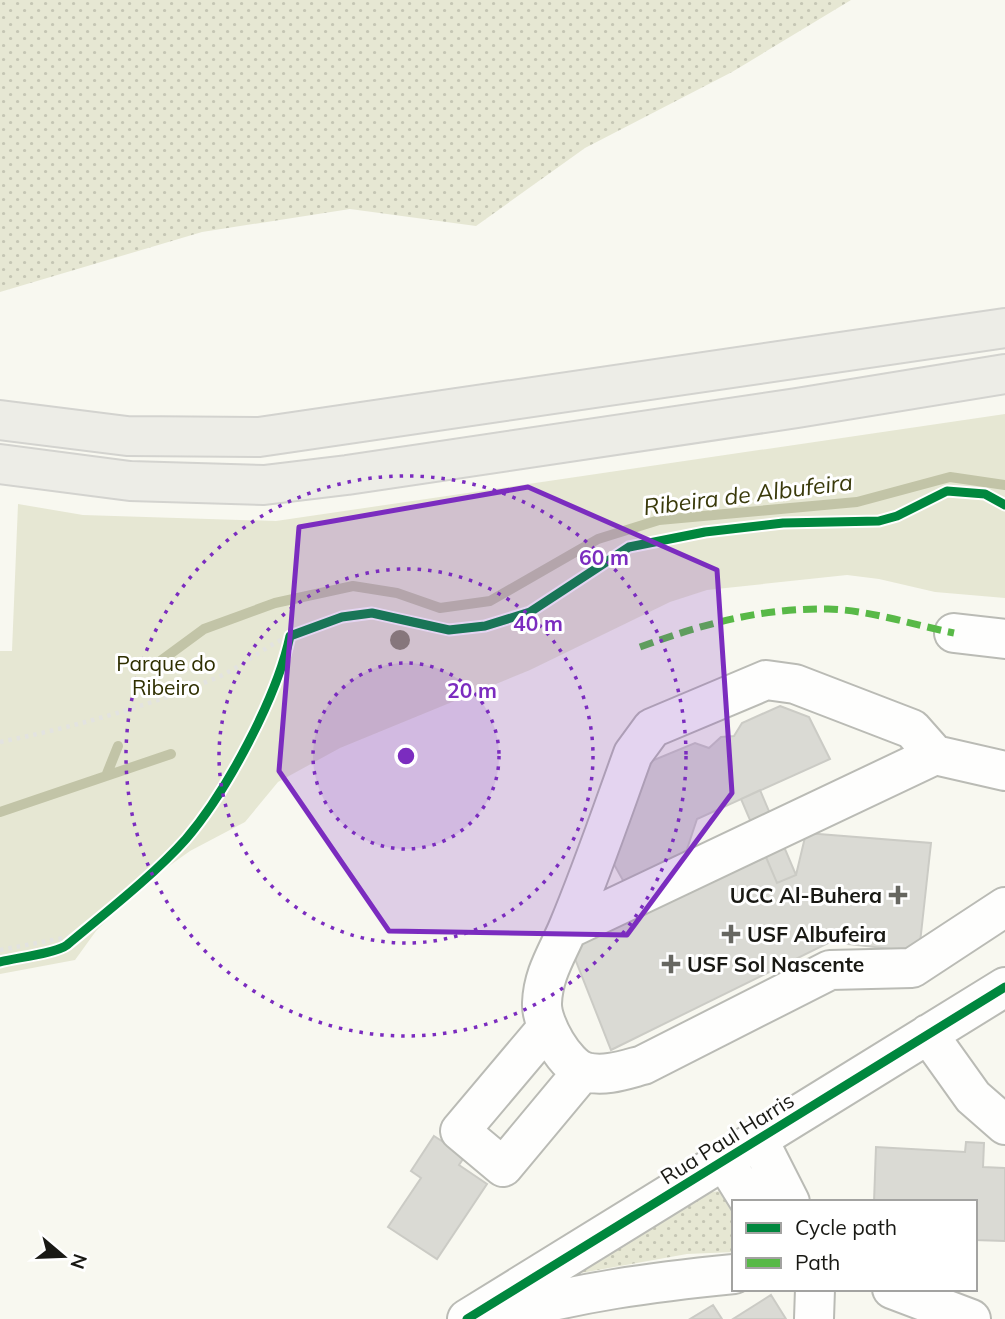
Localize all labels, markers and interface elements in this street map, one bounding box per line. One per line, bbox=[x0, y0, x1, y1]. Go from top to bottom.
water label: Ribeira de Albufeira bbox=[642, 467, 854, 521]
text: 60 m bbox=[579, 544, 629, 570]
text: 40 m bbox=[513, 610, 563, 636]
park label: Parque do Ribeiro bbox=[116, 650, 216, 700]
text: 20 m bbox=[447, 677, 497, 703]
centre of rings bbox=[394, 744, 418, 768]
place label: UCC Al-Buhera bbox=[730, 882, 882, 908]
marker: UCC Al-Buhera bbox=[888, 885, 908, 905]
place label: USF Albufeira bbox=[747, 921, 886, 947]
marker: USF Albufeira bbox=[721, 924, 741, 944]
place label: USF Sol Nascente bbox=[687, 951, 864, 977]
marker: USF Sol Nascente bbox=[661, 954, 681, 974]
street label: Rua Paul Harris bbox=[655, 1087, 799, 1189]
legend bbox=[732, 1200, 977, 1291]
text: Cycle path bbox=[795, 1214, 897, 1240]
north arrow bbox=[28, 1221, 98, 1291]
text: Path bbox=[795, 1249, 840, 1275]
text: N bbox=[65, 1251, 93, 1272]

